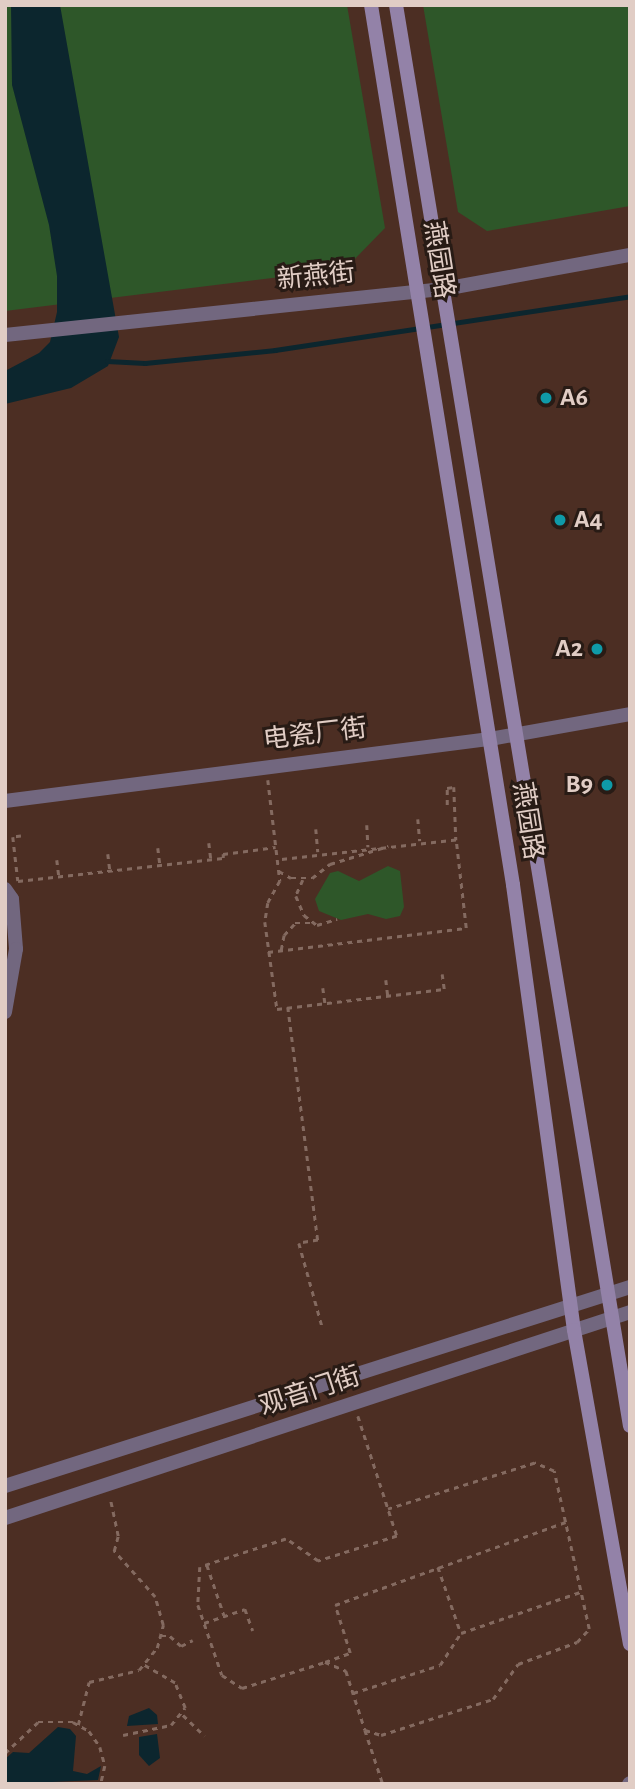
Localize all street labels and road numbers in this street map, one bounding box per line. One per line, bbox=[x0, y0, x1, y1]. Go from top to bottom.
street label: 燕园路 bbox=[416, 219, 460, 301]
street label: 新燕街 bbox=[276, 257, 356, 297]
street label: 电瓷厂街 bbox=[261, 713, 369, 757]
street label: 燕园路 bbox=[505, 780, 549, 862]
street label: 观音门街 bbox=[256, 1361, 364, 1423]

